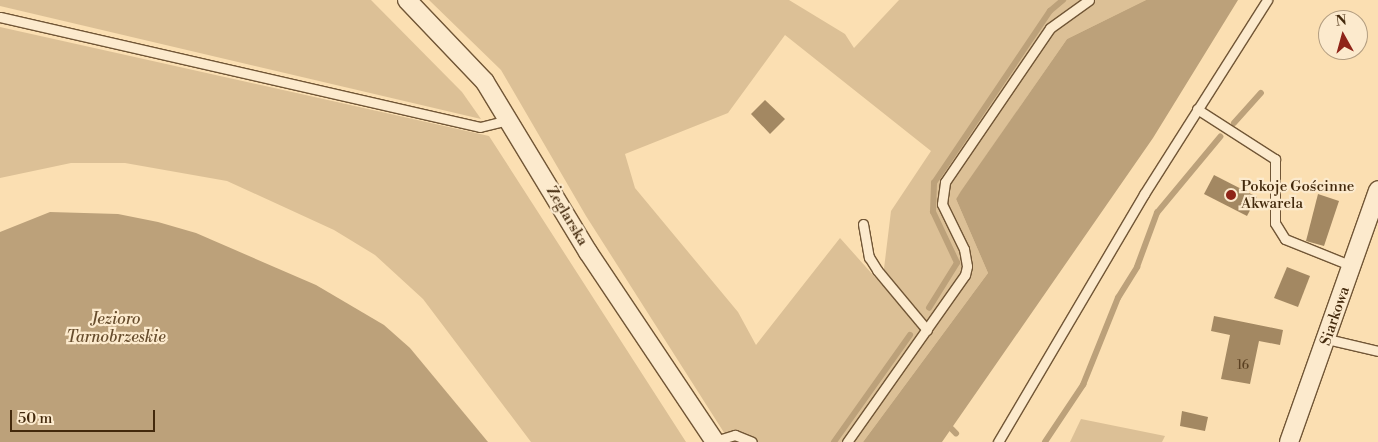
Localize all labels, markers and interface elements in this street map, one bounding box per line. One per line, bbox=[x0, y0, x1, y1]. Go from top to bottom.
north arrow bbox=[1318, 10, 1368, 60]
text: N bbox=[1335, 11, 1348, 31]
place label: Pokoje Gościnne Akwarela bbox=[1241, 177, 1354, 212]
street label: Żeglarska bbox=[542, 183, 592, 249]
marker: Pokoje Gościnne Akwarela bbox=[1225, 189, 1237, 201]
street label: Siarkowa bbox=[1317, 284, 1353, 348]
water label: Jezioro Tarnobrzeskie bbox=[66, 309, 166, 347]
house number: 16 bbox=[1237, 359, 1249, 373]
scale bar bbox=[12, 400, 158, 432]
text: 50 m bbox=[18, 409, 52, 428]

